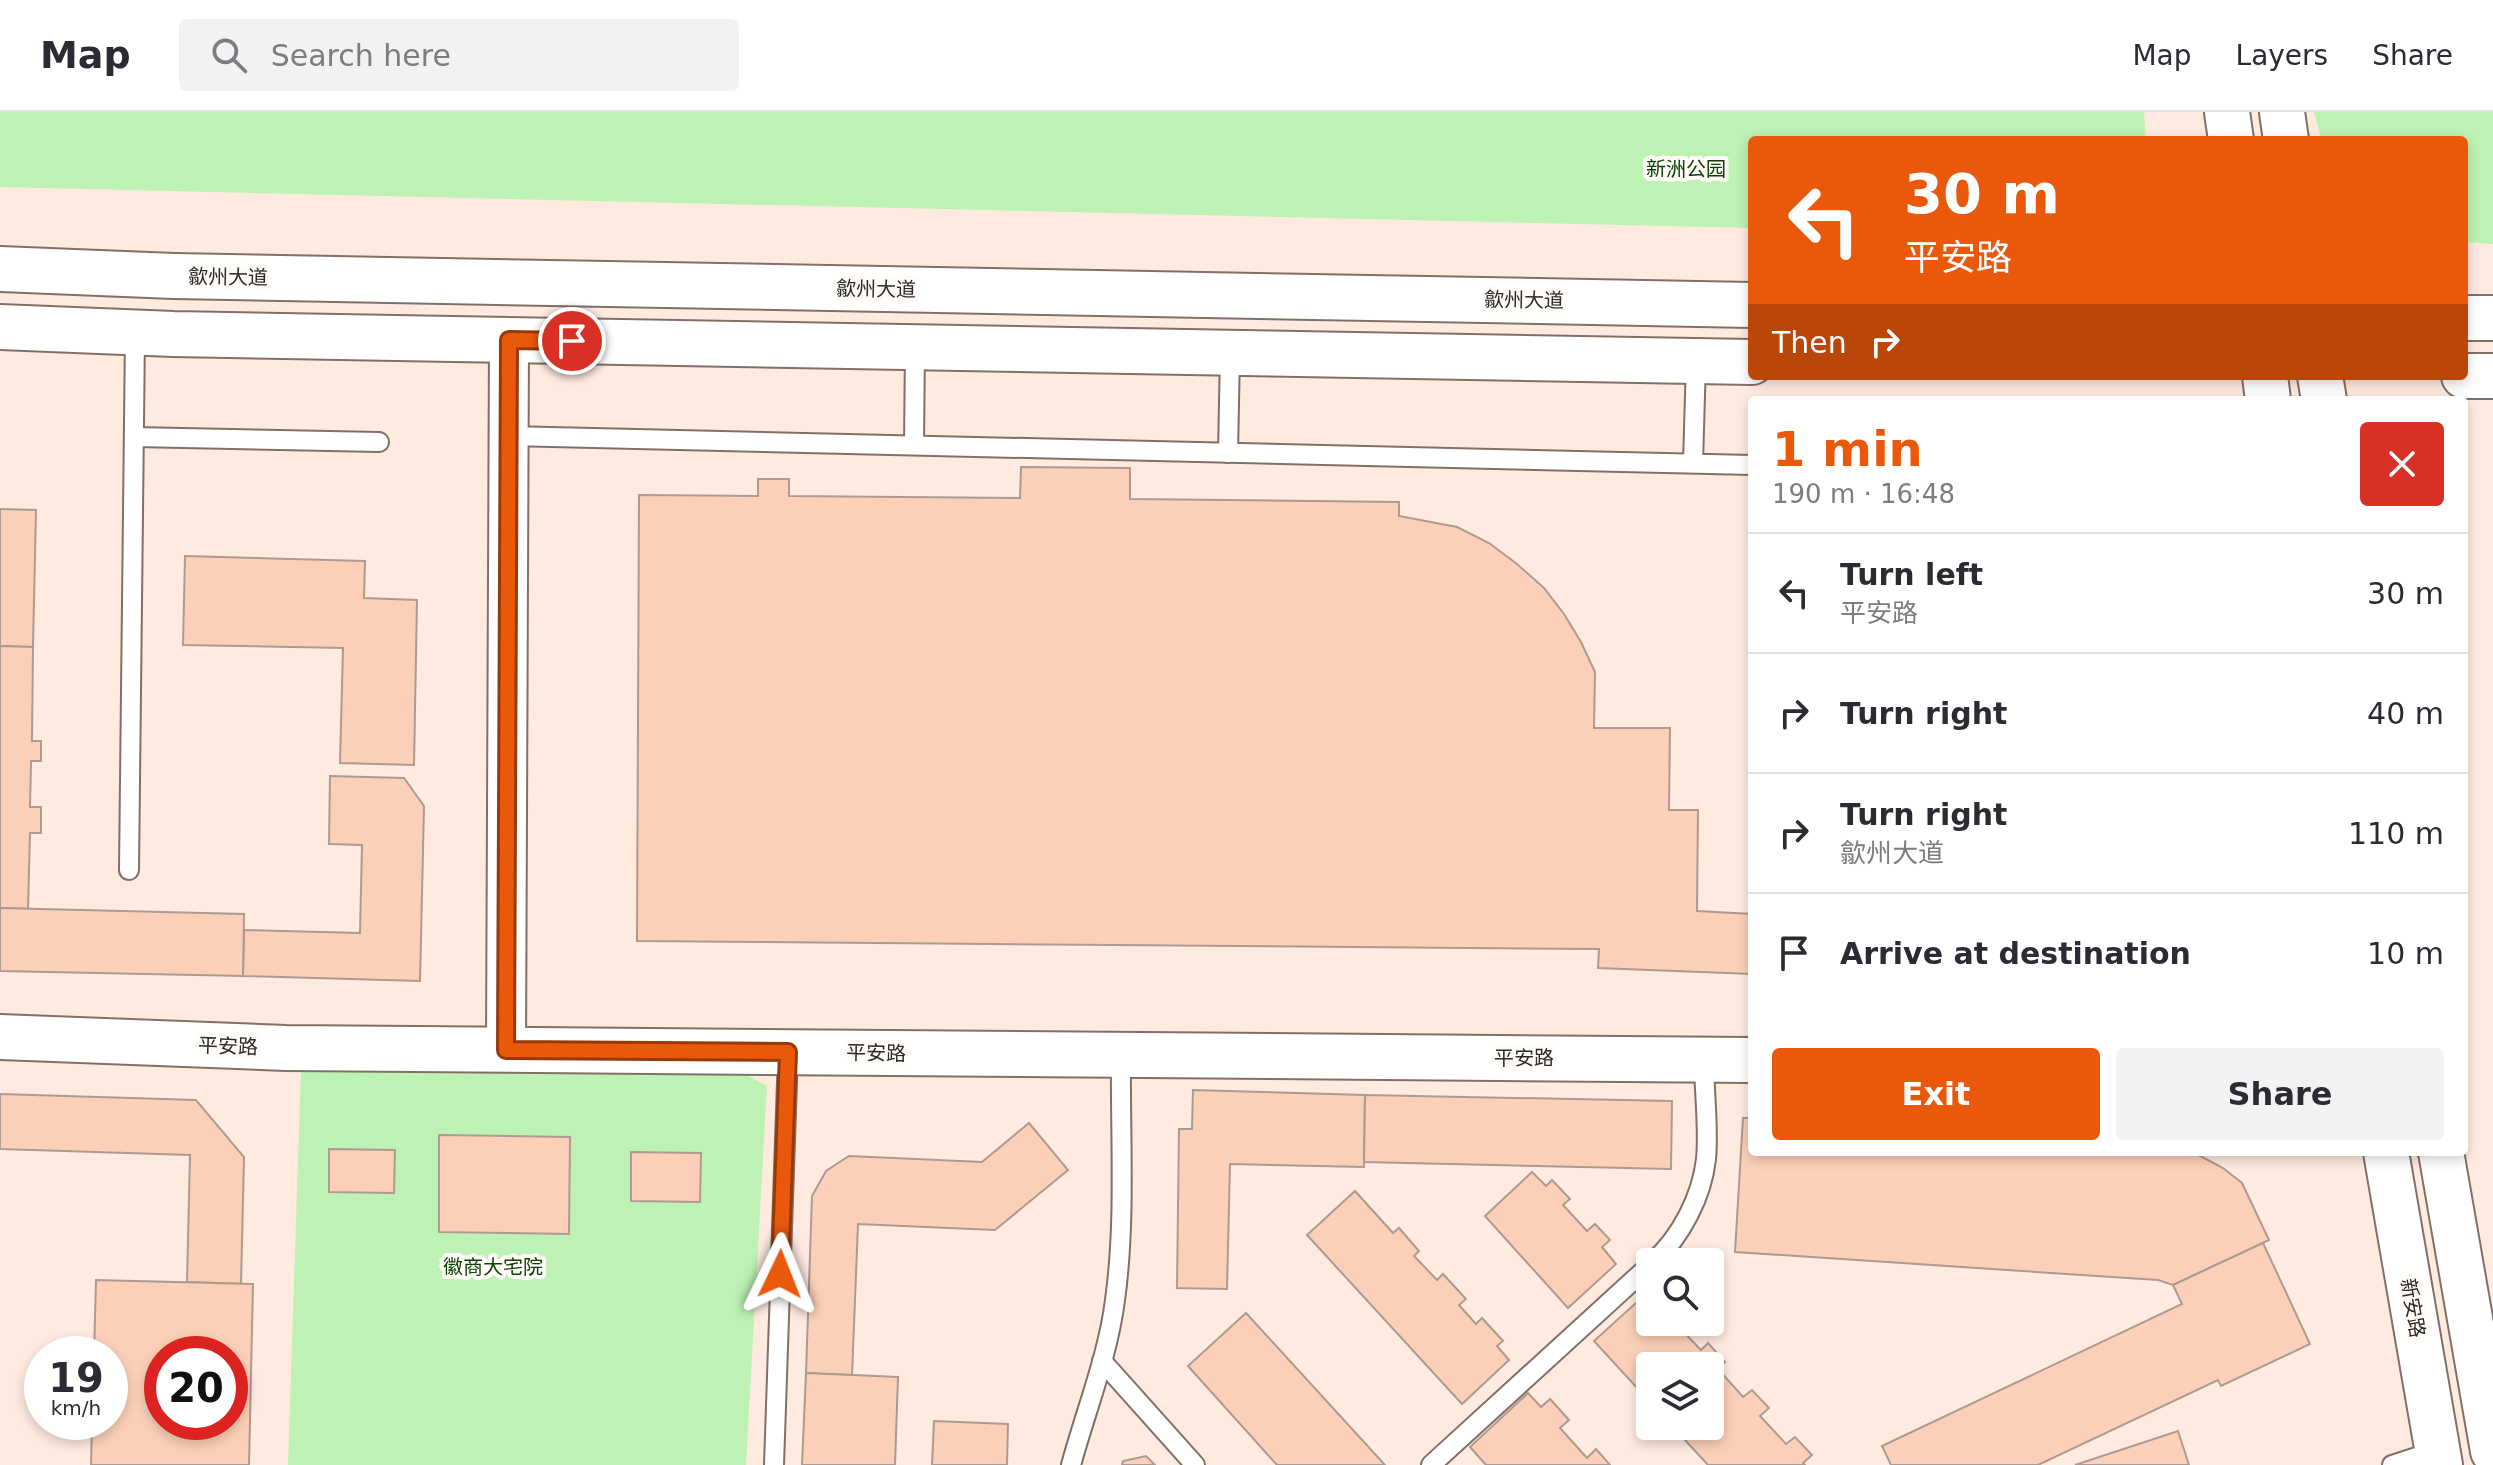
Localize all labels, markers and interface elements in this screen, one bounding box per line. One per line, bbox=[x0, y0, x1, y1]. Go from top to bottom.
search box bbox=[179, 19, 739, 91]
text: Map bbox=[40, 33, 131, 77]
icon: search bbox=[207, 33, 251, 77]
text: Search here bbox=[271, 38, 451, 73]
text: Map bbox=[2132, 39, 2192, 72]
text: Layers bbox=[2236, 39, 2328, 72]
text: Share bbox=[2372, 39, 2453, 72]
park label: 新洲公园 bbox=[1646, 157, 1726, 181]
text: 30 m bbox=[1904, 161, 2060, 226]
icon: left bbox=[1772, 168, 1876, 272]
text: 平安路 bbox=[1904, 237, 2012, 278]
street label: 歙州大道 bbox=[188, 264, 268, 290]
street label: 歙州大道 bbox=[836, 276, 916, 302]
street label: 歙州大道 bbox=[1484, 287, 1564, 313]
pin bbox=[538, 307, 606, 375]
icon: arrive bbox=[550, 319, 594, 363]
icon: right bbox=[1863, 320, 1907, 364]
text: Then bbox=[1772, 325, 1847, 360]
text: 1 min bbox=[1772, 421, 1923, 477]
button: close bbox=[2360, 422, 2444, 506]
text: 190 m · 16:48 bbox=[1772, 479, 1955, 509]
text: Turn left bbox=[1840, 557, 1983, 592]
icon: left bbox=[1772, 571, 1816, 615]
text: 30 m bbox=[2367, 576, 2444, 611]
text: 平安路 bbox=[1840, 598, 1918, 628]
icon: right bbox=[1772, 691, 1816, 735]
text: Turn right bbox=[1840, 696, 2007, 731]
text: 40 m bbox=[2367, 696, 2444, 731]
text: Turn right bbox=[1840, 797, 2007, 832]
icon: right bbox=[1772, 811, 1816, 855]
text: 110 m bbox=[2348, 816, 2444, 851]
text: 歙州大道 bbox=[1840, 838, 1944, 868]
icon: arrive bbox=[1772, 931, 1816, 975]
text: Arrive at destination bbox=[1840, 936, 2191, 971]
text: 10 m bbox=[2367, 936, 2444, 971]
street label: 平安路 bbox=[198, 1033, 258, 1059]
street label: 平安路 bbox=[846, 1040, 906, 1066]
street label: 平安路 bbox=[1494, 1046, 1554, 1070]
button: Exit bbox=[1772, 1048, 2100, 1140]
button: Share bbox=[2116, 1048, 2444, 1140]
position arrow bbox=[738, 1232, 822, 1316]
map controls bbox=[1636, 1248, 1724, 1440]
button: search bbox=[1636, 1248, 1724, 1336]
park label: 徽商大宅院 bbox=[443, 1255, 543, 1279]
street label: 新安路 bbox=[2396, 1276, 2430, 1340]
speed limit sign: 20 bbox=[144, 1336, 248, 1440]
button: layers bbox=[1636, 1352, 1724, 1440]
text: 19 bbox=[48, 1355, 104, 1401]
text: km/h bbox=[51, 1396, 101, 1420]

